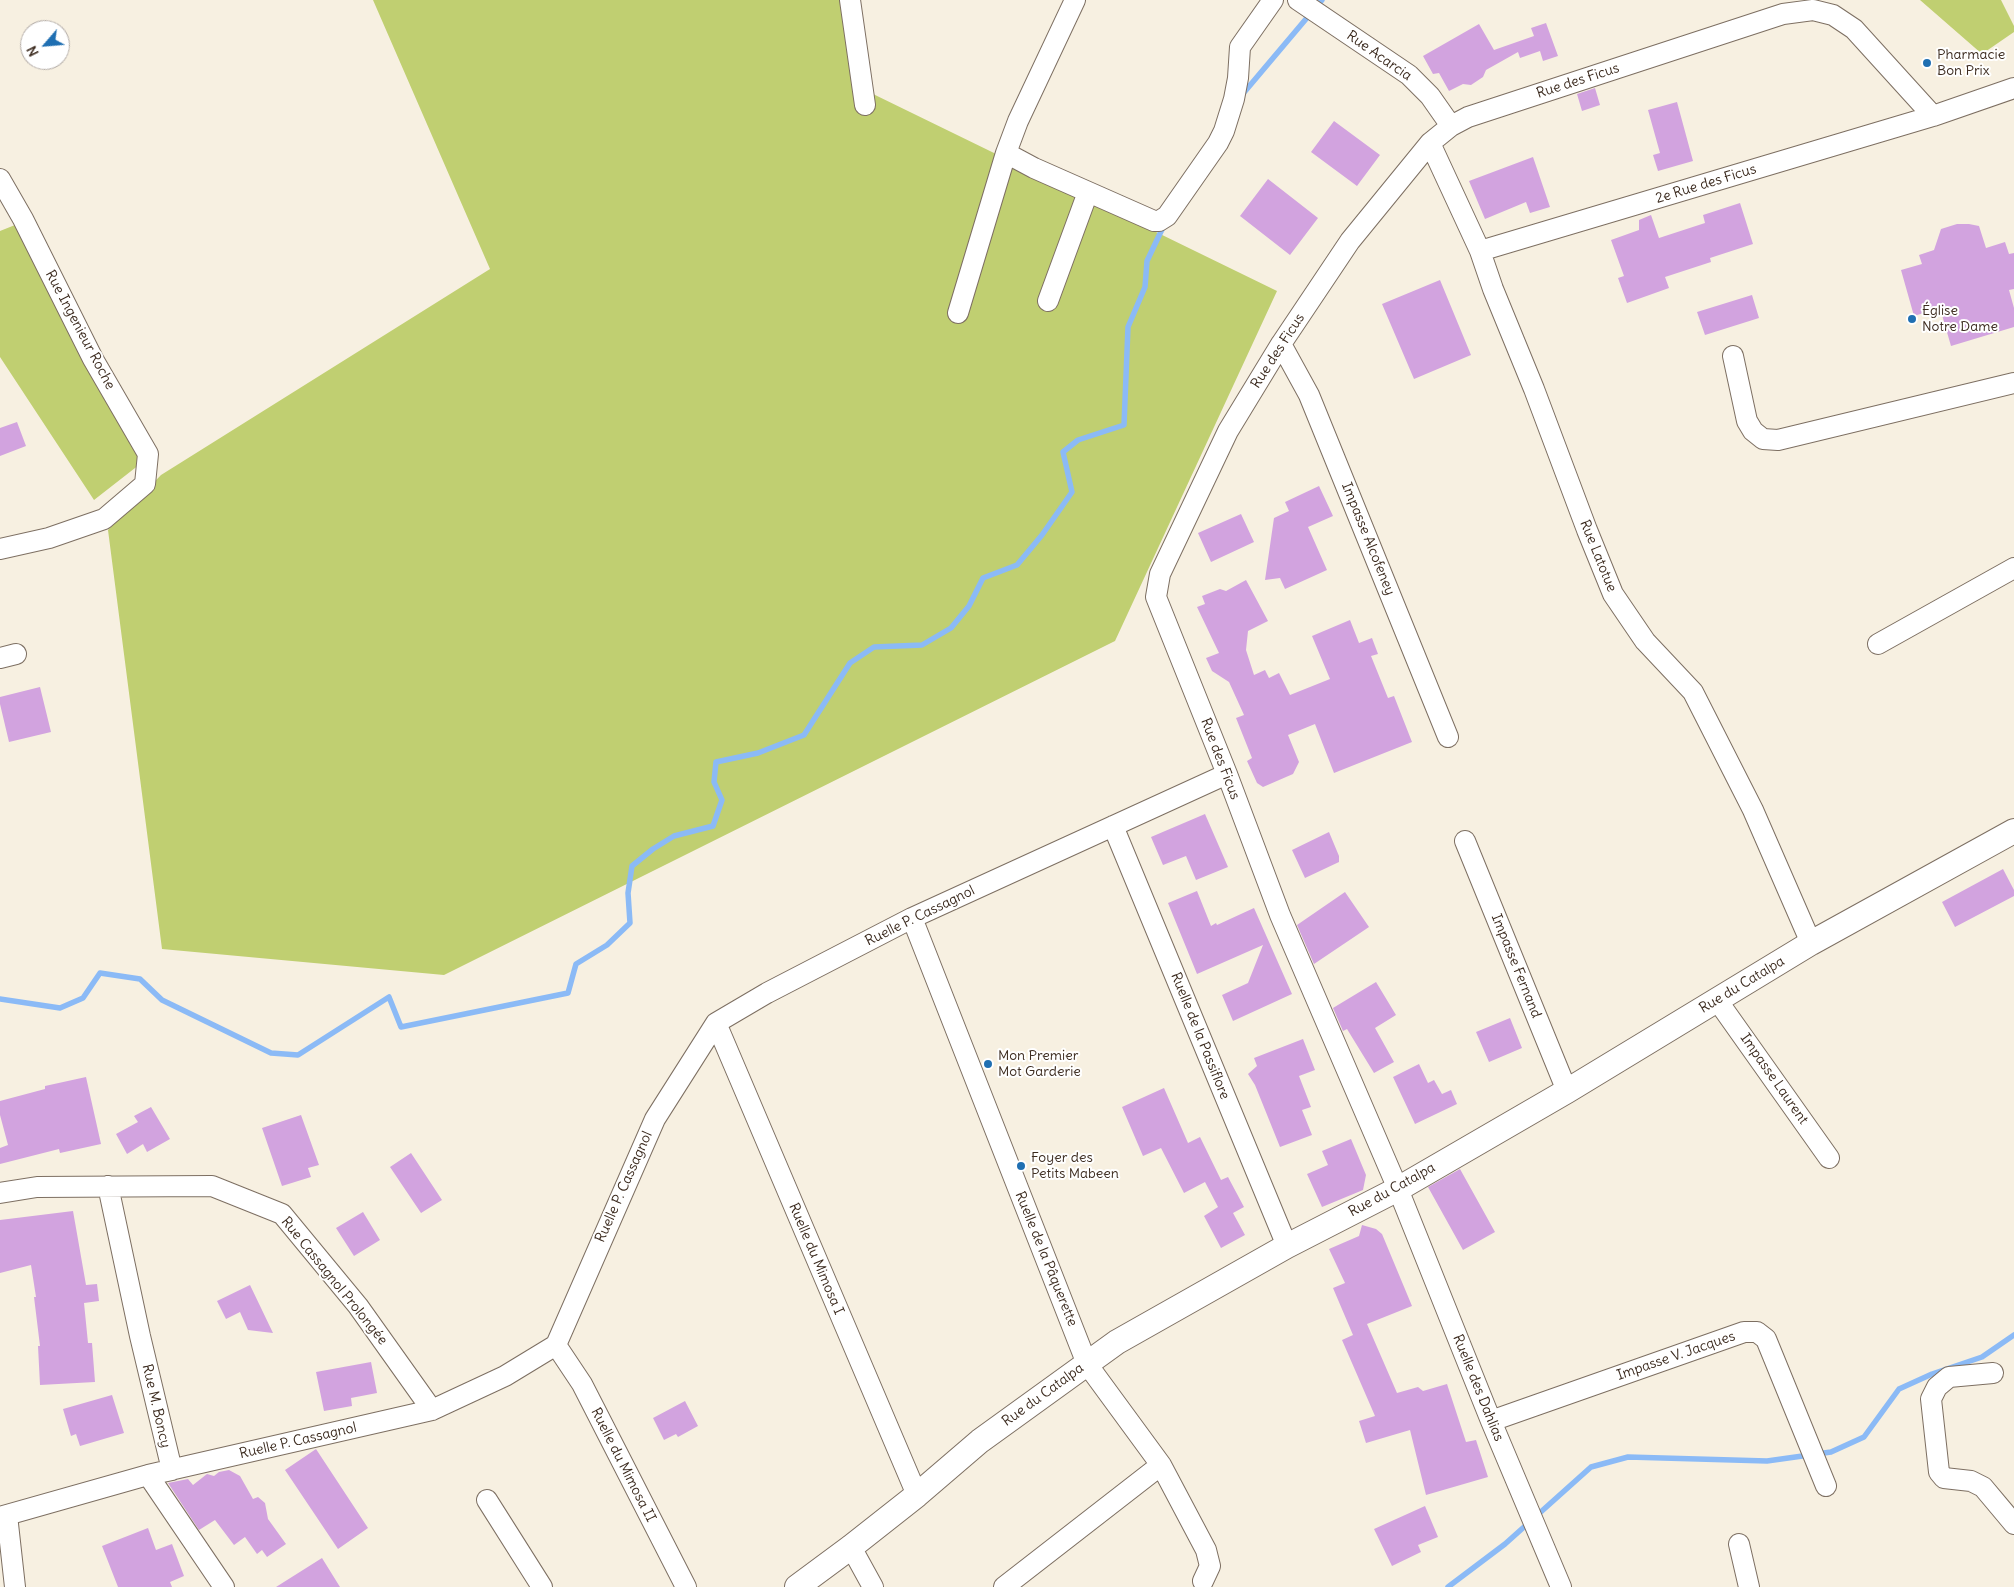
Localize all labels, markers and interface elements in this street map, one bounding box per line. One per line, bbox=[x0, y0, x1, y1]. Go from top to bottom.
north arrow bbox=[20, 20, 70, 70]
street label: Rue Acarcia bbox=[1343, 27, 1415, 85]
text: N bbox=[22, 43, 43, 60]
place label: Pharmacie Bon Prix bbox=[1937, 47, 2005, 80]
marker: Pharmacie Bon Prix bbox=[1921, 57, 1933, 69]
street label: Rue des Ficus bbox=[1535, 60, 1621, 102]
street label: 2e Rue des Ficus bbox=[1654, 161, 1758, 207]
street label: Rue Ingenieur Roche bbox=[41, 267, 119, 393]
place label: Église Notre Dame bbox=[1922, 303, 1998, 336]
street label: Rue des Ficus bbox=[1248, 310, 1308, 392]
marker: Église Notre Dame bbox=[1906, 313, 1918, 325]
street label: Impasse Alcofeney bbox=[1338, 480, 1398, 598]
street label: Rue Latotue bbox=[1576, 518, 1620, 594]
street label: Rue des Ficus bbox=[1197, 716, 1243, 802]
street label: Ruelle P. Cassagnol bbox=[863, 882, 977, 950]
street label: Impasse Fernand bbox=[1487, 912, 1545, 1020]
street label: Rue du Catalpa bbox=[1696, 953, 1788, 1017]
street label: Ruelle de la Passiflore bbox=[1167, 970, 1233, 1102]
street label: Impasse Laurent bbox=[1736, 1030, 1812, 1128]
place label: Mon Premier Mot Garderie bbox=[998, 1048, 1081, 1080]
marker: Mon Premier Mot Garderie bbox=[982, 1058, 994, 1070]
street label: Ruelle P. Cassagnol bbox=[592, 1129, 656, 1245]
place label: Foyer des Petits Mabeen bbox=[1031, 1150, 1119, 1182]
street label: Rue du Catalpa bbox=[1346, 1159, 1438, 1221]
marker: Foyer des Petits Mabeen bbox=[1015, 1160, 1027, 1172]
street label: Ruelle de la Pâquerette bbox=[1011, 1189, 1081, 1329]
street label: Ruelle du Mimosa I bbox=[785, 1201, 847, 1317]
street label: Rue Cassagnol Prolongée bbox=[277, 1214, 391, 1348]
street label: Impasse V. Jacques bbox=[1615, 1328, 1737, 1384]
street label: Ruelle des Dahlias bbox=[1449, 1332, 1507, 1444]
street label: Rue du Catalpa bbox=[999, 1360, 1087, 1430]
street label: Rue M. Boncy bbox=[138, 1362, 174, 1450]
street label: Ruelle du Mimosa II bbox=[587, 1405, 659, 1525]
street label: Ruelle P. Cassagnol bbox=[238, 1419, 358, 1463]

